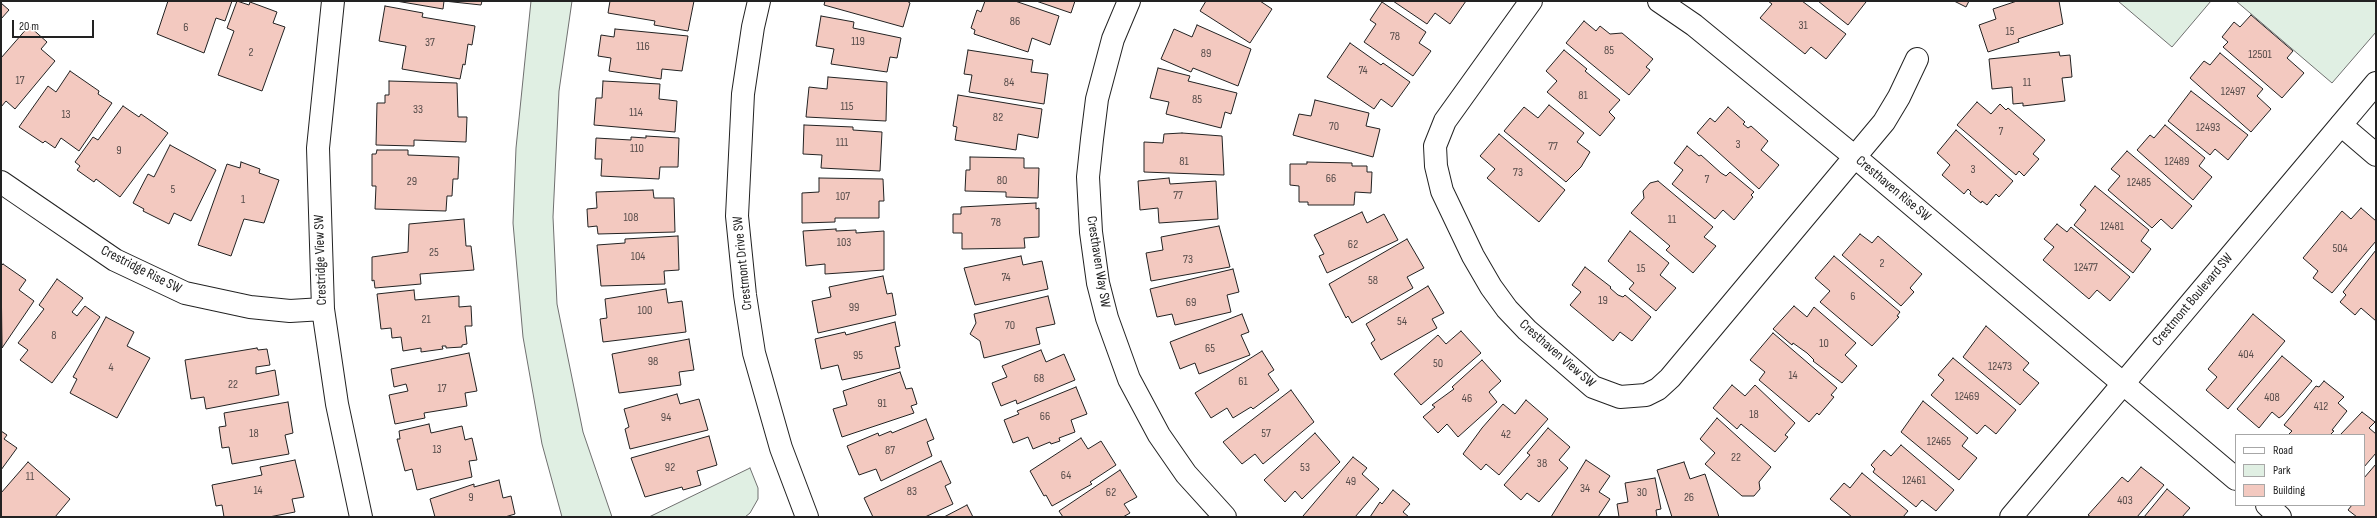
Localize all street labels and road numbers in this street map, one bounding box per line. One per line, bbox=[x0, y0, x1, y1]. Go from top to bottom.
street label: Cresthaven Rise SW bbox=[1852, 153, 1934, 225]
street label: Crestridge View SW bbox=[311, 214, 331, 306]
street label: Crestmont Drive SW bbox=[730, 215, 756, 311]
street label: Cresthaven Way SW bbox=[1082, 215, 1114, 309]
street label: Crestridge Rise SW bbox=[98, 242, 184, 298]
street label: Crestmont Boulevard SW bbox=[2149, 250, 2237, 350]
street label: Cresthaven View SW bbox=[1515, 316, 1599, 392]

